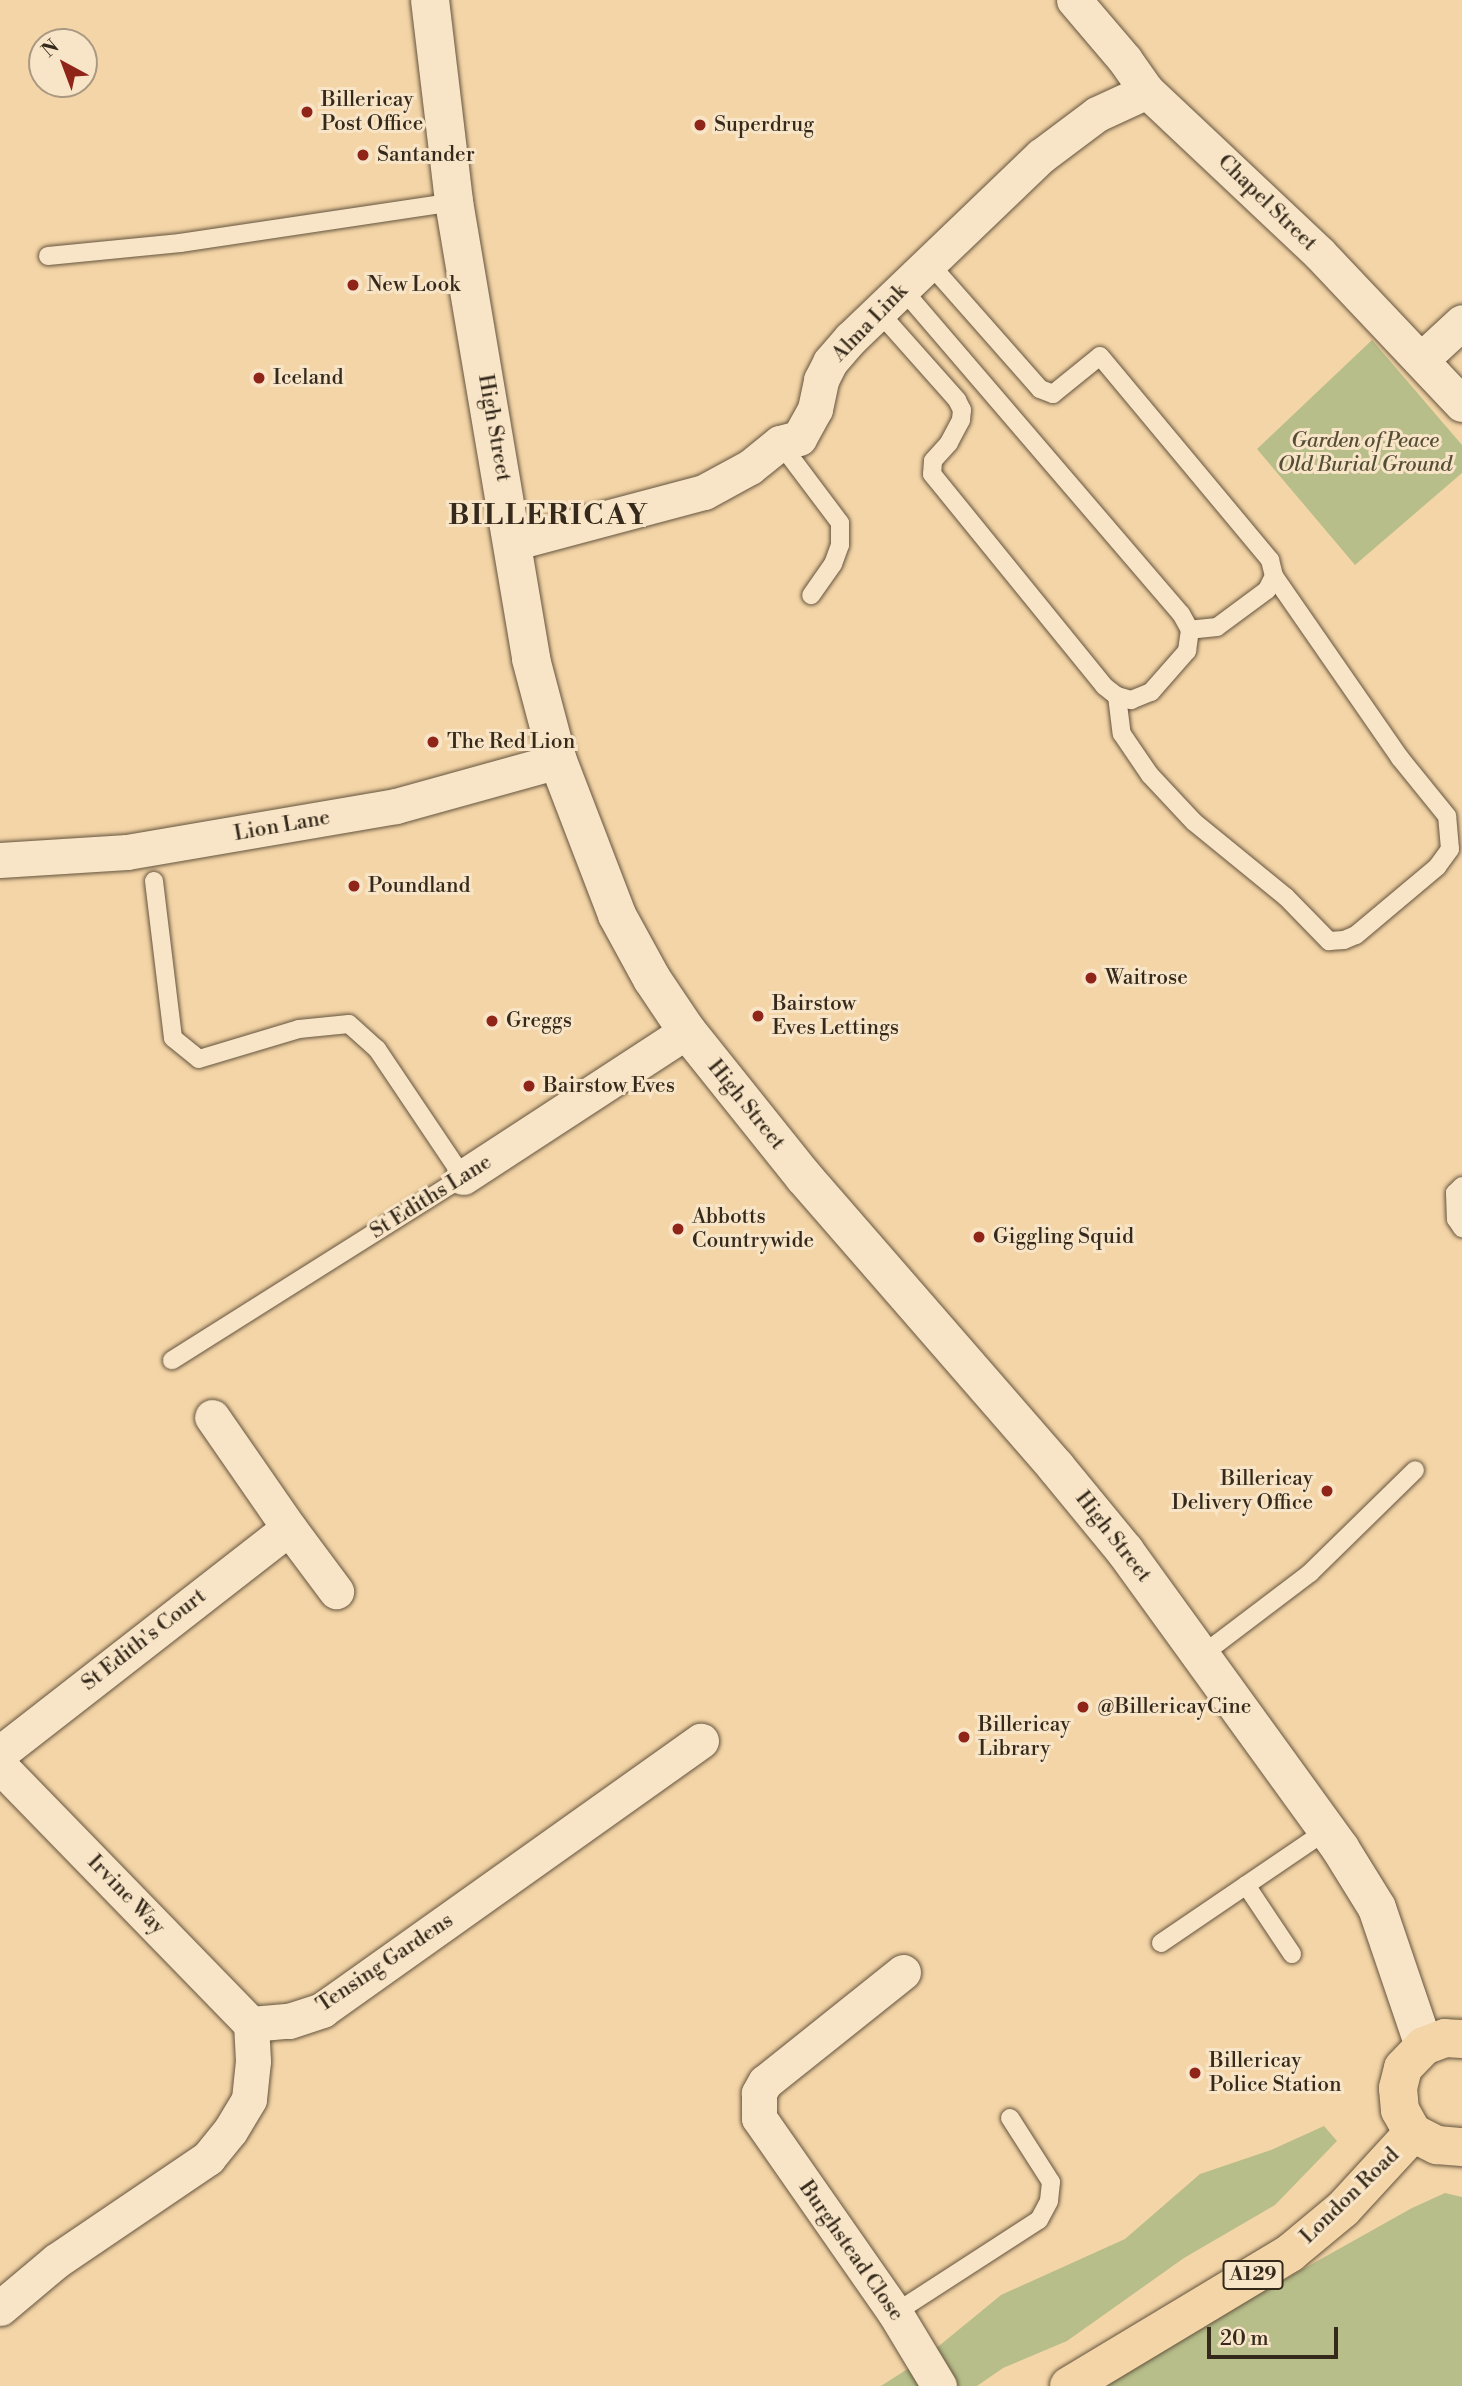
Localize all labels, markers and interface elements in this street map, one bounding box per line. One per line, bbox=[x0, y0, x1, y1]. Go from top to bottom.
north arrow bbox=[28, 28, 98, 98]
text: N bbox=[37, 35, 64, 63]
place label: Billericay Post Office bbox=[321, 87, 423, 137]
marker: Billericay Post Office bbox=[299, 104, 315, 120]
place label: Superdrug bbox=[714, 112, 814, 138]
marker: Superdrug bbox=[692, 117, 708, 133]
place label: Santander bbox=[377, 142, 475, 168]
marker: Santander bbox=[355, 147, 371, 163]
street label: Chapel Street bbox=[1212, 150, 1322, 256]
place label: New Look bbox=[367, 272, 460, 298]
marker: New Look bbox=[345, 277, 361, 293]
street label: Alma Link bbox=[827, 279, 913, 367]
place label: Iceland bbox=[273, 365, 343, 391]
marker: Iceland bbox=[251, 370, 267, 386]
street label: High Street bbox=[472, 372, 516, 484]
park label: Garden of Peace Old Burial Ground bbox=[1278, 428, 1452, 478]
district label: BILLERICAY bbox=[449, 499, 649, 533]
place label: The Red Lion bbox=[447, 729, 575, 755]
marker: The Red Lion bbox=[425, 734, 441, 750]
street label: Lion Lane bbox=[232, 805, 332, 847]
place label: Poundland bbox=[368, 873, 470, 899]
marker: Poundland bbox=[346, 878, 362, 894]
place label: Waitrose bbox=[1105, 965, 1188, 991]
marker: Waitrose bbox=[1083, 970, 1099, 986]
place label: Bairstow Eves Lettings bbox=[772, 991, 899, 1041]
place label: Greggs bbox=[506, 1008, 572, 1034]
marker: Bairstow Eves Lettings bbox=[750, 1008, 766, 1024]
marker: Greggs bbox=[484, 1013, 500, 1029]
street label: High Street bbox=[702, 1055, 790, 1155]
place label: Bairstow Eves bbox=[543, 1073, 675, 1099]
marker: Bairstow Eves bbox=[521, 1078, 537, 1094]
street label: St Ediths Lane bbox=[366, 1150, 496, 1244]
place label: Abbotts Countrywide bbox=[692, 1204, 814, 1254]
marker: Abbotts Countrywide bbox=[670, 1221, 686, 1237]
place label: Giggling Squid bbox=[993, 1224, 1134, 1250]
marker: Giggling Squid bbox=[971, 1229, 987, 1245]
place label: Billericay Delivery Office bbox=[1171, 1466, 1313, 1516]
marker: Billericay Delivery Office bbox=[1319, 1483, 1335, 1499]
street label: High Street bbox=[1070, 1486, 1156, 1588]
street label: St Edith's Court bbox=[77, 1584, 211, 1696]
place label: @BillericayCine bbox=[1097, 1694, 1251, 1720]
marker: @BillericayCine bbox=[1075, 1699, 1091, 1715]
place label: Billericay Library bbox=[978, 1712, 1070, 1762]
marker: Billericay Library bbox=[956, 1729, 972, 1745]
street label: Irvine Way bbox=[82, 1850, 170, 1940]
street label: Tensing Gardens bbox=[312, 1908, 458, 2018]
place label: Billericay Police Station bbox=[1209, 2048, 1342, 2098]
marker: Billericay Police Station bbox=[1187, 2065, 1203, 2081]
street label: London Road bbox=[1295, 2143, 1405, 2249]
street label: Burghstead Close bbox=[793, 2176, 909, 2326]
road number: A129 bbox=[1222, 2260, 1284, 2290]
scale bar bbox=[1210, 2312, 1341, 2356]
text: 20 m bbox=[1220, 2326, 1269, 2352]

